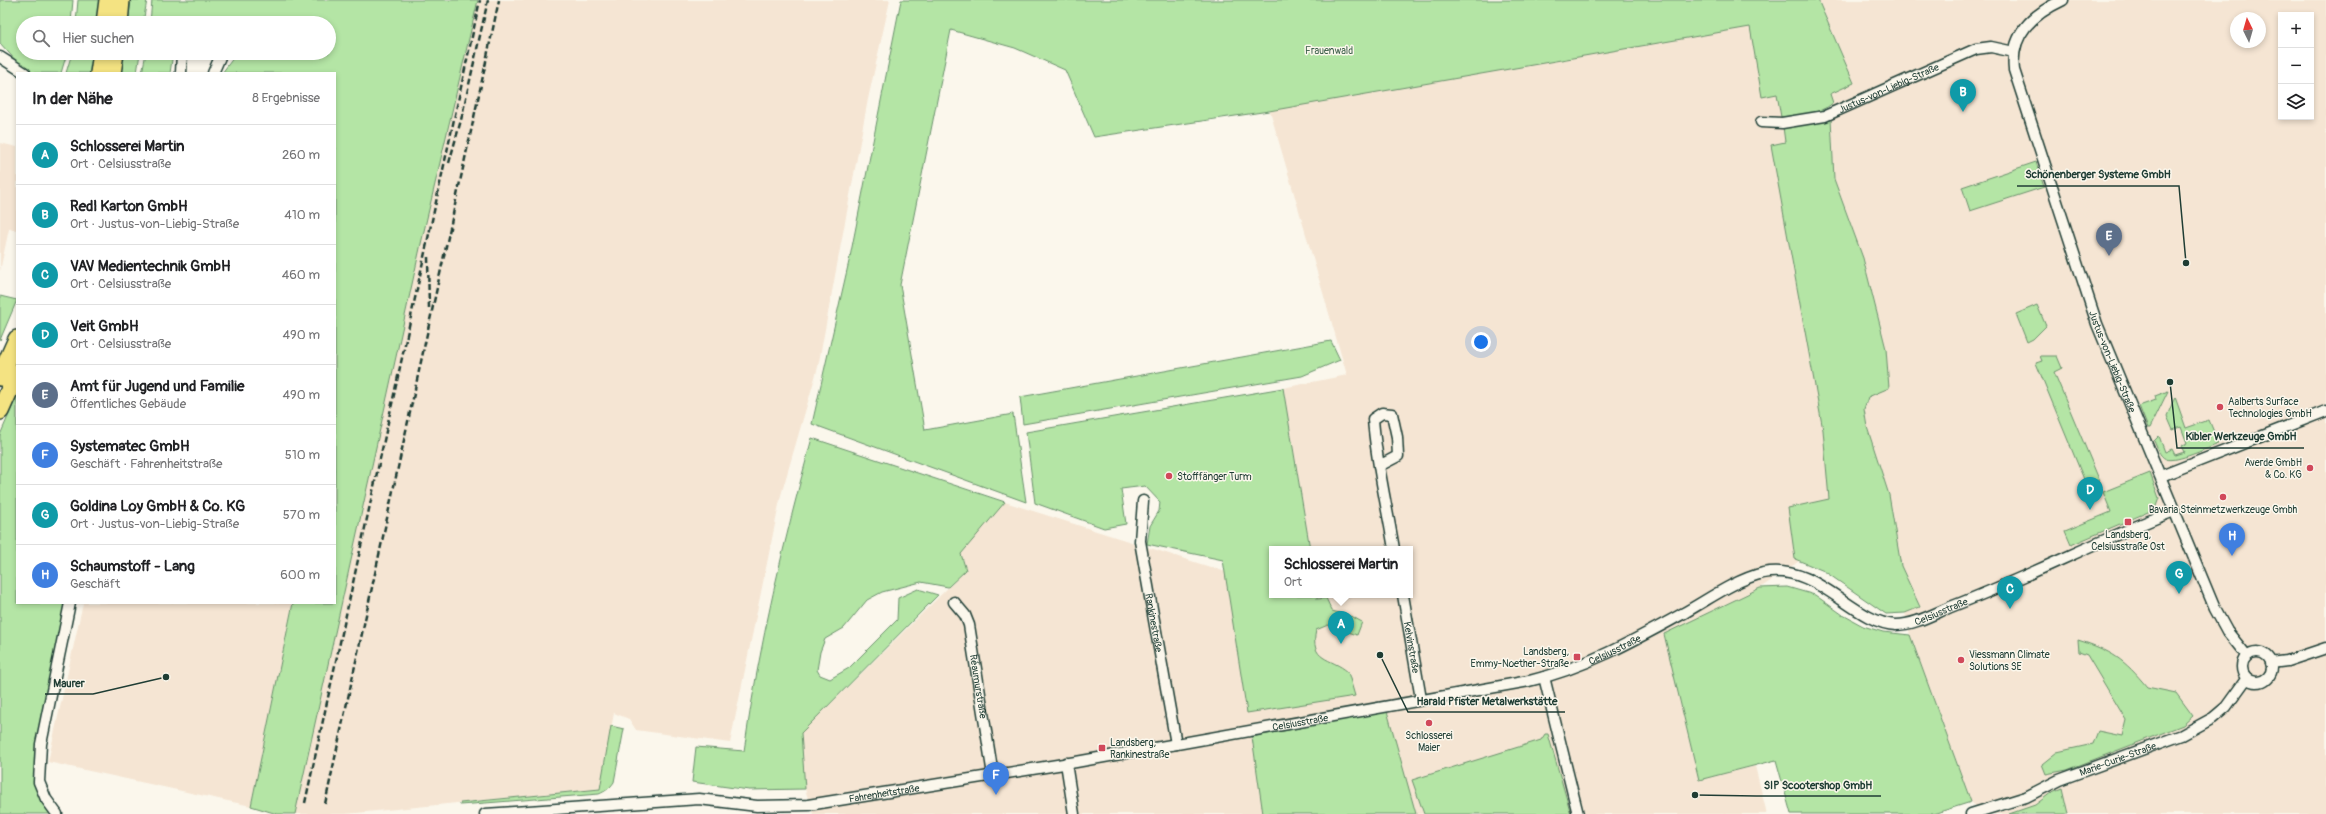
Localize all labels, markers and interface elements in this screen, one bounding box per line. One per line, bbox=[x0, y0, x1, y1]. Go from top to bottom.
north arrow bbox=[2230, 12, 2266, 48]
map controls bbox=[2278, 12, 2314, 120]
button: + bbox=[2278, 12, 2314, 48]
search box bbox=[16, 16, 336, 60]
icon: search bbox=[30, 27, 52, 49]
text: Hier suchen bbox=[62, 29, 134, 48]
park label: Frauenwald bbox=[1305, 45, 1353, 57]
button: − bbox=[2278, 48, 2314, 84]
street label: Justus-von-Liebig-Straße bbox=[1837, 61, 1941, 116]
pin: B bbox=[1950, 79, 1976, 112]
button: layers bbox=[2278, 84, 2314, 120]
text: In der Nähe bbox=[32, 88, 113, 109]
text: 8 Ergebnisse bbox=[252, 90, 320, 106]
text: Schlosserei Martin bbox=[70, 137, 184, 156]
text: A bbox=[41, 147, 49, 163]
text: 260 m bbox=[282, 147, 320, 163]
text: Ort · Celsiusstraße bbox=[70, 156, 171, 172]
callout: Schönenberger Systeme GmbH bbox=[2017, 163, 2179, 186]
text: Schönenberger Systeme GmbH bbox=[2025, 168, 2171, 181]
text: Redl Karton GmbH bbox=[70, 197, 187, 216]
text: B bbox=[41, 207, 49, 223]
text: 410 m bbox=[284, 207, 320, 223]
text: Ort · Justus-von-Liebig-Straße bbox=[70, 216, 239, 232]
pin: E bbox=[2096, 223, 2122, 256]
text: VAV Medientechnik GmbH bbox=[70, 257, 230, 276]
text: C bbox=[41, 267, 49, 283]
text: 460 m bbox=[282, 267, 320, 283]
text: Ort · Celsiusstraße bbox=[70, 276, 171, 292]
street label: Justus-von-Liebig-Straße bbox=[2086, 309, 2138, 414]
text: Veit GmbH bbox=[70, 317, 138, 336]
text: D bbox=[41, 327, 49, 343]
text: 490 m bbox=[283, 327, 320, 343]
your location bbox=[1471, 332, 1491, 352]
text: Ort · Celsiusstraße bbox=[70, 336, 171, 352]
text: Amt für Jugend und Familie bbox=[70, 377, 244, 396]
text: E bbox=[42, 387, 48, 403]
text: 490 m bbox=[283, 387, 320, 403]
text: Öffentliches Gebäude bbox=[70, 396, 186, 412]
place label: Aalberts Surface Technologies GmbH bbox=[2228, 396, 2312, 420]
marker: Aalberts Surface Technologies GmbH bbox=[2215, 402, 2225, 412]
callout: Kibler Werkzeuge GmbH bbox=[2177, 425, 2304, 448]
text: Kibler Werkzeuge GmbH bbox=[2185, 430, 2297, 443]
text: Systematec GmbH bbox=[70, 437, 189, 456]
text: F bbox=[41, 447, 49, 463]
text: 510 m bbox=[285, 447, 320, 463]
text: Geschäft · Fahrenheitstraße bbox=[70, 456, 222, 472]
place label: Averde GmbH & Co. KG bbox=[2244, 457, 2302, 481]
marker: Averde GmbH & Co. KG bbox=[2305, 463, 2315, 473]
marker: Stofffänger Turm bbox=[1164, 471, 1174, 481]
place label: Stofffänger Turm bbox=[1177, 471, 1252, 483]
pin: D bbox=[2077, 477, 2103, 510]
marker: Bavaria Steinmetzwerkzeuge Gmbh bbox=[2218, 492, 2228, 502]
text: Goldina Loy GmbH & Co. KG bbox=[70, 497, 245, 516]
place label: Bavaria Steinmetzwerkzeuge Gmbh bbox=[2149, 504, 2298, 516]
text: G bbox=[41, 507, 49, 523]
text: 570 m bbox=[283, 507, 320, 523]
text: Ort · Justus-von-Liebig-Straße bbox=[70, 516, 239, 532]
marker: Landsberg, Celsiusstraße Ost bbox=[2123, 517, 2133, 527]
pin: H bbox=[2219, 523, 2245, 556]
place label: Landsberg, Celsiusstraße Ost bbox=[2091, 529, 2166, 553]
popup bbox=[1269, 546, 1413, 598]
text: Schlosserei Martin bbox=[1284, 555, 1398, 574]
text: Schaumstoff - Lang bbox=[70, 557, 195, 576]
pin: G bbox=[2166, 561, 2192, 594]
text: H bbox=[41, 567, 49, 583]
text: 600 m bbox=[280, 567, 320, 583]
text: Ort bbox=[1284, 574, 1302, 590]
text: Geschäft bbox=[70, 576, 120, 592]
pin: C bbox=[1997, 576, 2023, 609]
street label: Rankinestraße bbox=[1142, 592, 1165, 653]
street label: Celsiusstraße bbox=[1913, 596, 1970, 628]
pin: A bbox=[1328, 611, 1354, 644]
street label: Kelvinstraße bbox=[1401, 621, 1421, 674]
street label: Celsiusstraße bbox=[1587, 632, 1643, 668]
place label: Landsberg, Emmy-Noether-Straße bbox=[1471, 646, 1569, 670]
place label: Viessmann Climate Solutions SE bbox=[1969, 649, 2050, 673]
marker: Landsberg, Emmy-Noether-Straße bbox=[1572, 652, 1582, 662]
street label: Réaumurstraße bbox=[967, 654, 989, 720]
marker: Viessmann Climate Solutions SE bbox=[1956, 655, 1966, 665]
callout: Maurer bbox=[45, 671, 93, 694]
text: Maurer bbox=[53, 677, 86, 690]
callout: Harald Pfister Metalwerkstätte bbox=[1408, 689, 1565, 712]
text: Harald Pfister Metalwerkstätte bbox=[1417, 695, 1558, 708]
street label: Celsiusstraße bbox=[1271, 712, 1329, 734]
marker: Schlosserei Maier bbox=[1424, 718, 1434, 728]
place label: Schlosserei Maier bbox=[1405, 730, 1453, 754]
place label: Landsberg, Rankinestraße bbox=[1110, 737, 1169, 761]
street label: Marie-Curie-Straße bbox=[2078, 740, 2158, 779]
marker: Landsberg, Rankinestraße bbox=[1097, 743, 1107, 753]
pin: F bbox=[983, 762, 1009, 795]
callout: SIP Scootershop GmbH bbox=[1756, 773, 1881, 796]
text: SIP Scootershop GmbH bbox=[1764, 779, 1872, 792]
street label: Fahrenheitstraße bbox=[848, 782, 920, 805]

